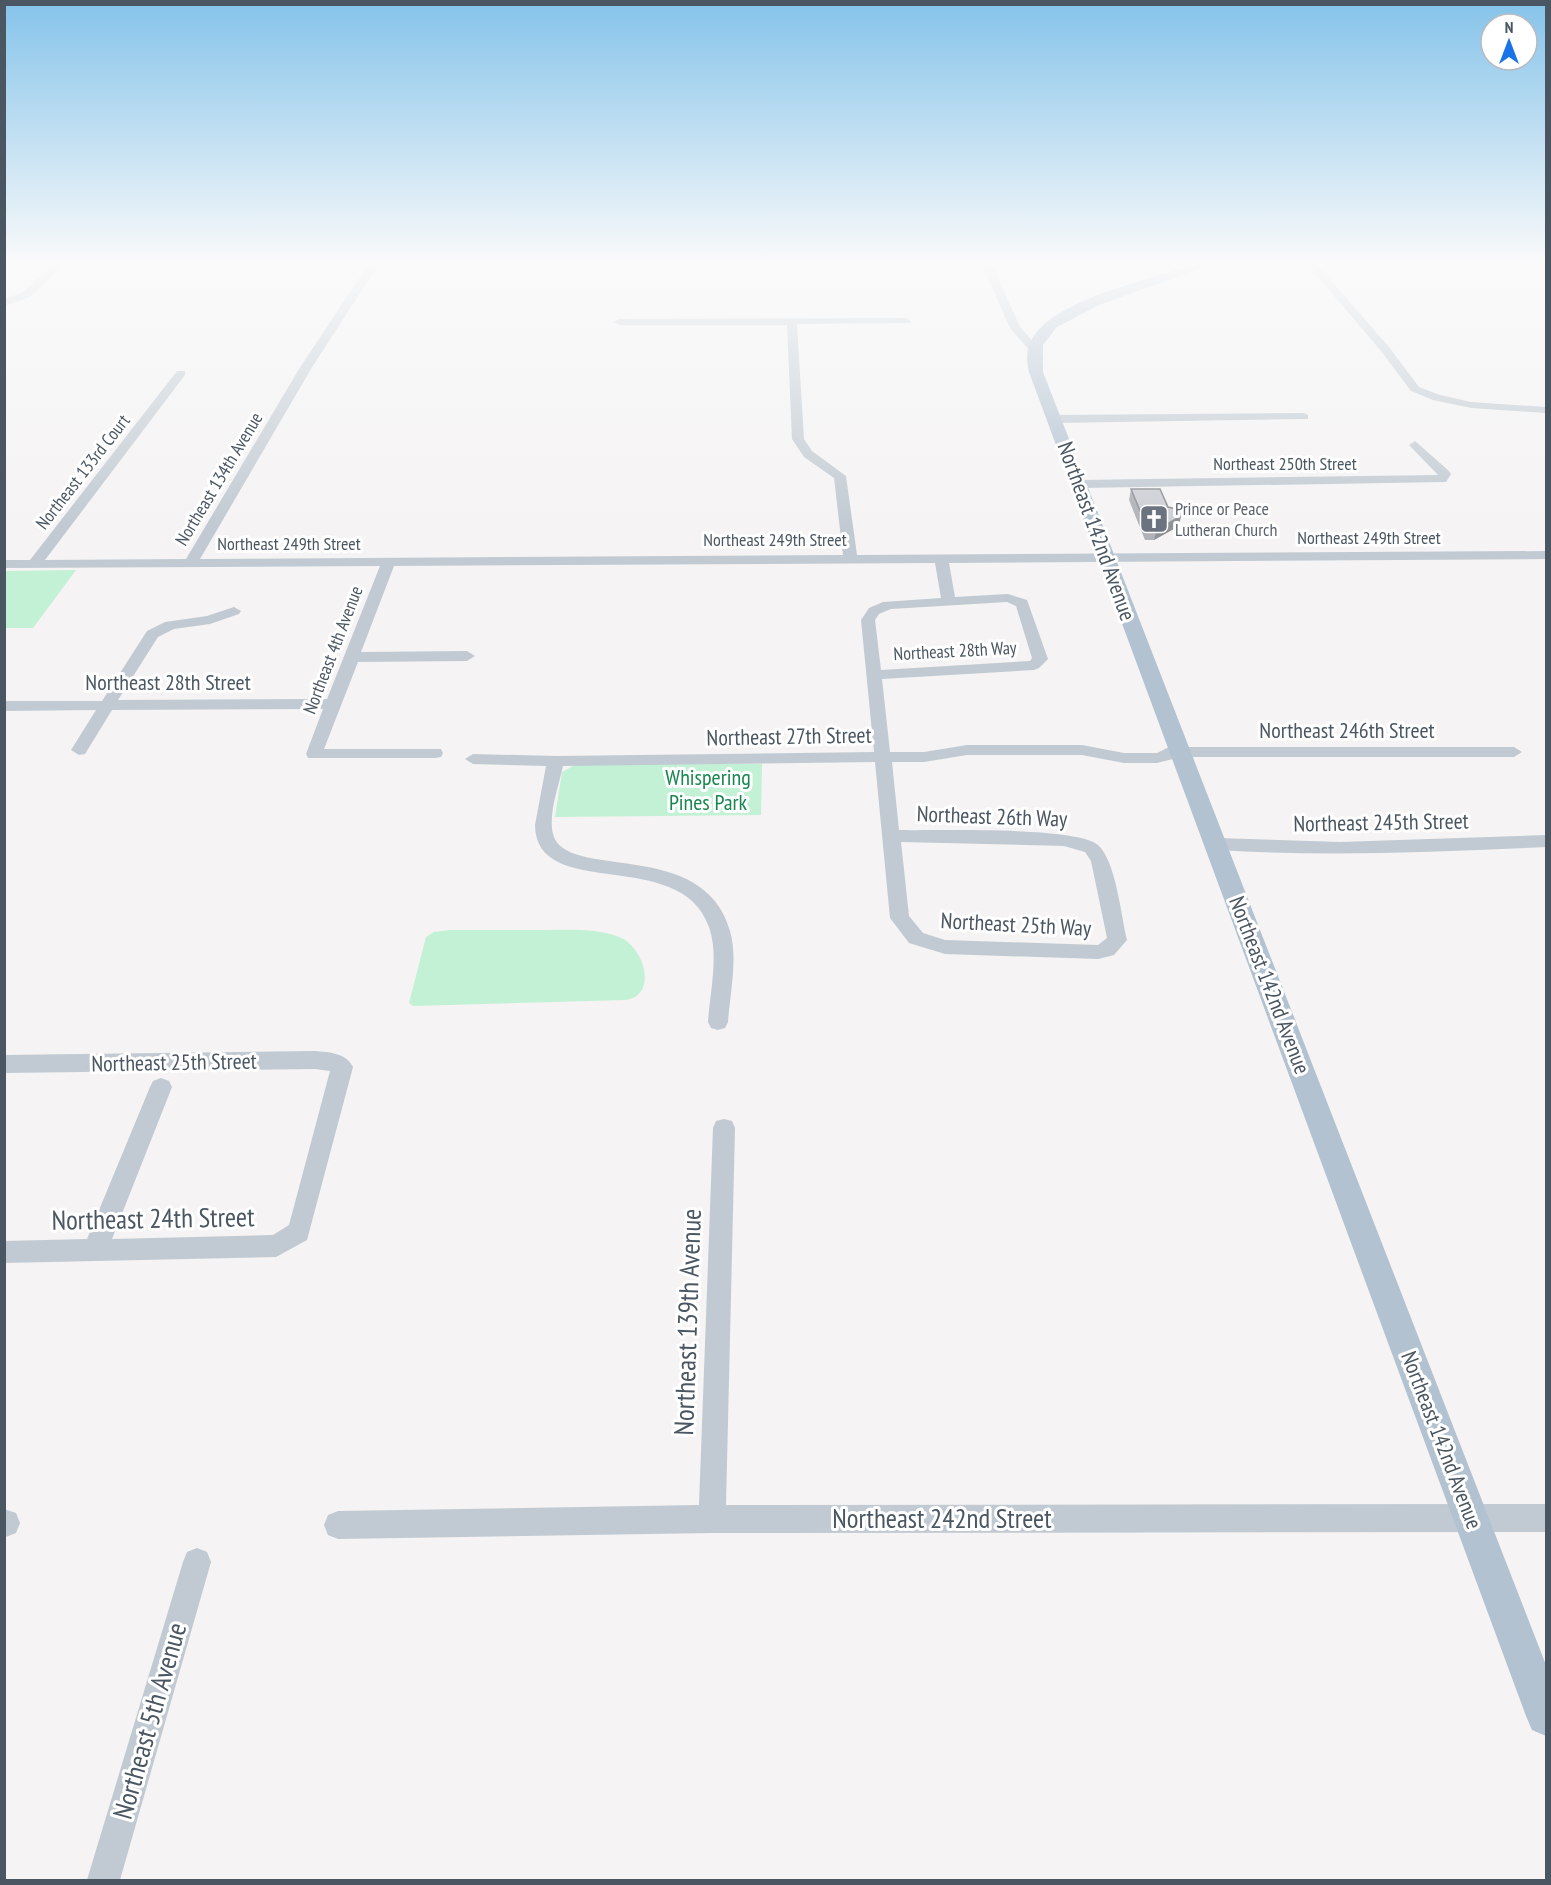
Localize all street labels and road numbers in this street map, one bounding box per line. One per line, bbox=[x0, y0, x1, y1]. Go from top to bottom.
street label: Northeast 134th Avenue bbox=[170, 408, 267, 549]
street label: Northeast 133rd Court bbox=[31, 410, 135, 534]
street label: Northeast 142nd Avenue bbox=[1052, 438, 1142, 624]
street label: Northeast 250th Street bbox=[1213, 452, 1357, 475]
street label: Northeast 249th Street bbox=[1297, 526, 1441, 549]
street label: Northeast 249th Street bbox=[703, 528, 847, 551]
street label: Northeast 249th Street bbox=[217, 532, 361, 555]
street label: Northeast 4th Avenue bbox=[298, 583, 367, 717]
street label: Northeast 28th Way bbox=[893, 636, 1017, 665]
street label: Northeast 28th Street bbox=[85, 668, 251, 696]
street label: Northeast 246th Street bbox=[1259, 716, 1435, 744]
street label: Northeast 27th Street bbox=[706, 721, 872, 751]
street label: Northeast 26th Way bbox=[916, 799, 1068, 833]
street label: Northeast 245th Street bbox=[1293, 806, 1469, 838]
street label: Northeast 142nd Avenue bbox=[1223, 892, 1317, 1078]
street label: Northeast 25th Way bbox=[940, 906, 1093, 942]
street label: Northeast 25th Street bbox=[91, 1047, 257, 1077]
street label: Northeast 24th Street bbox=[51, 1199, 255, 1237]
street label: Northeast 139th Avenue bbox=[666, 1208, 708, 1436]
street label: Northeast 142nd Avenue bbox=[1395, 1347, 1489, 1533]
street label: Northeast 242nd Street bbox=[832, 1501, 1052, 1535]
street label: Northeast 5th Avenue bbox=[105, 1619, 193, 1823]

